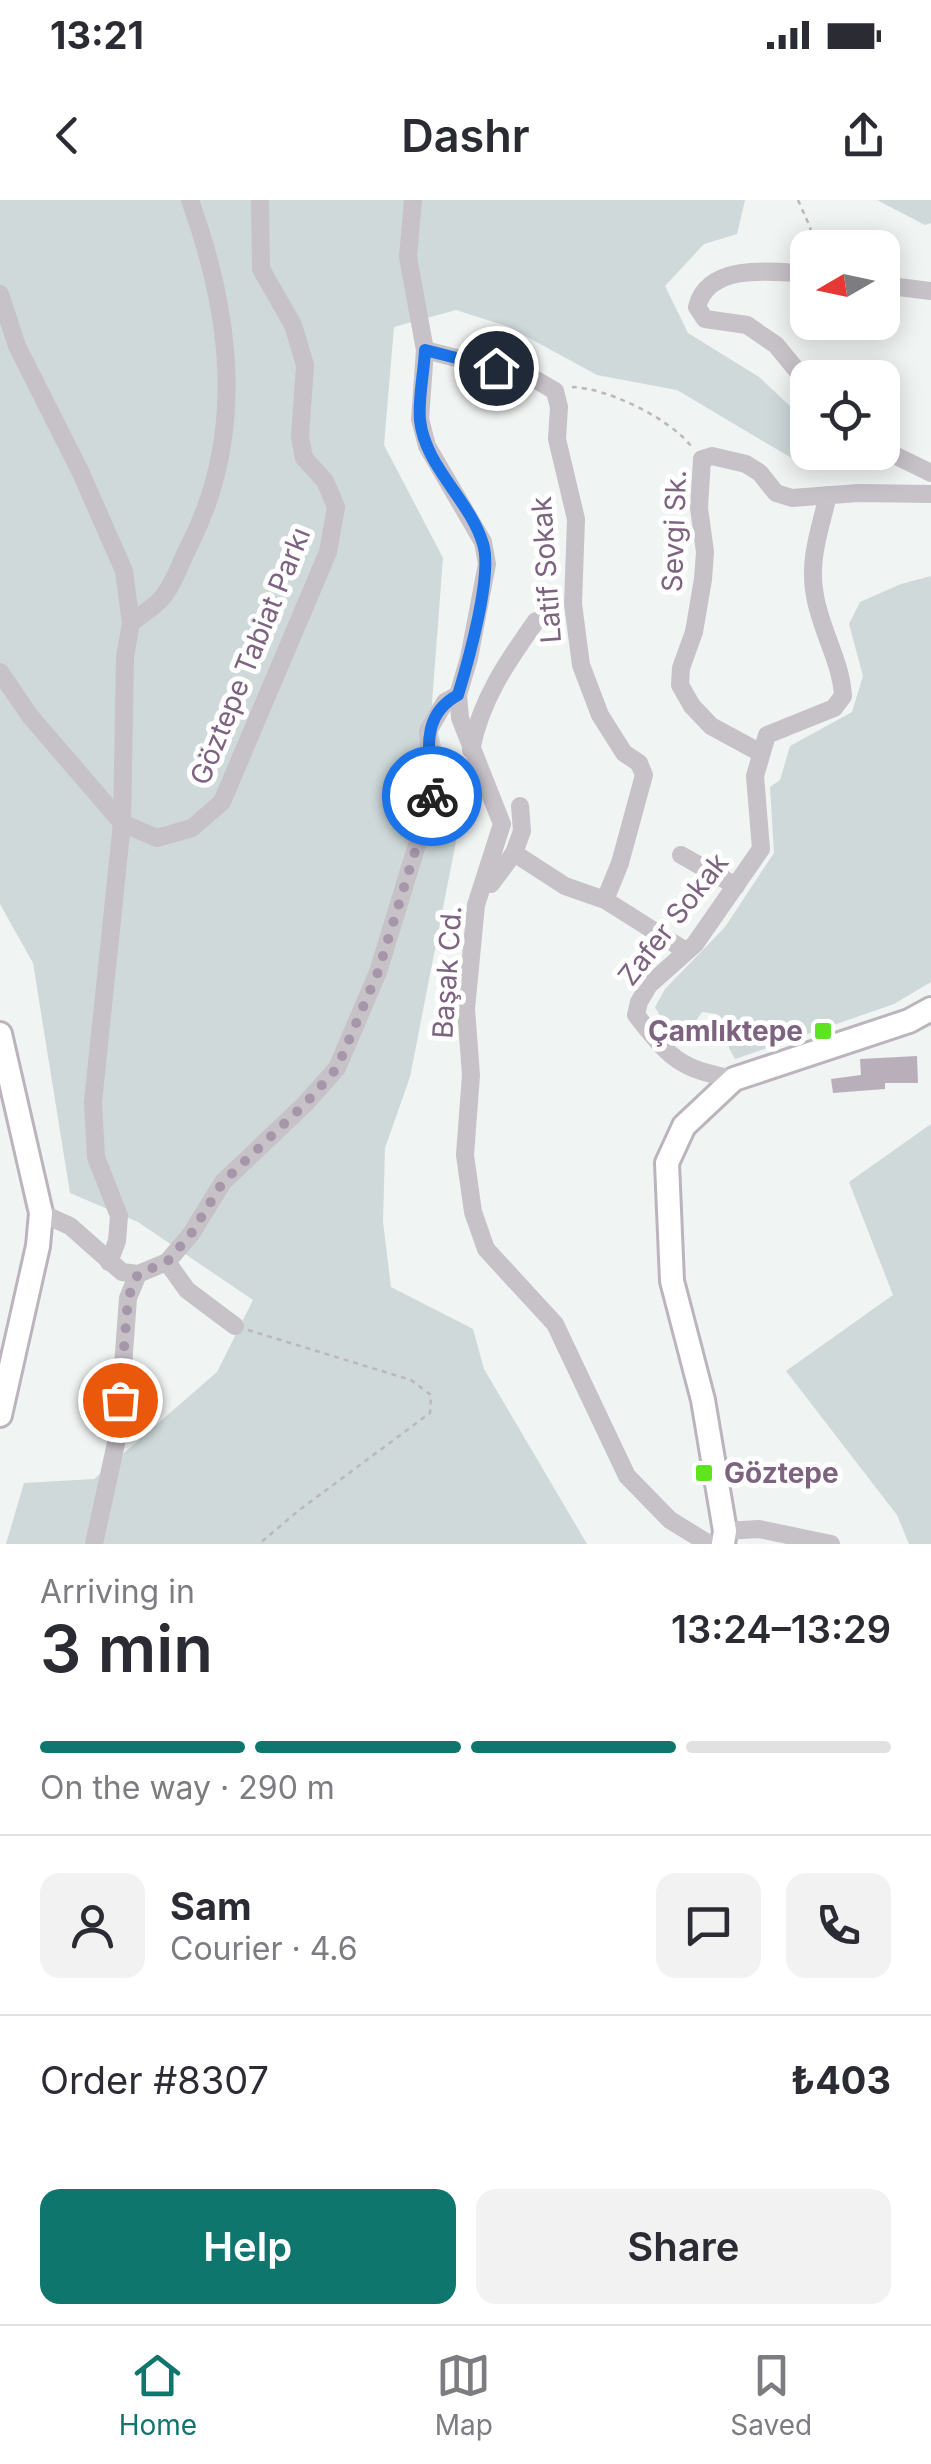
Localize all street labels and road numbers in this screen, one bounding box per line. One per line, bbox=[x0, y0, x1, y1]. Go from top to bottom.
street label: Sevgi Sk. bbox=[655, 469, 693, 593]
street label: Latif Sokak bbox=[524, 496, 568, 644]
street label: Göztepe Tabiat Parkı bbox=[183, 522, 317, 790]
street label: Zafer Sokak bbox=[611, 846, 735, 992]
street label: Başak Cd. bbox=[425, 904, 469, 1040]

